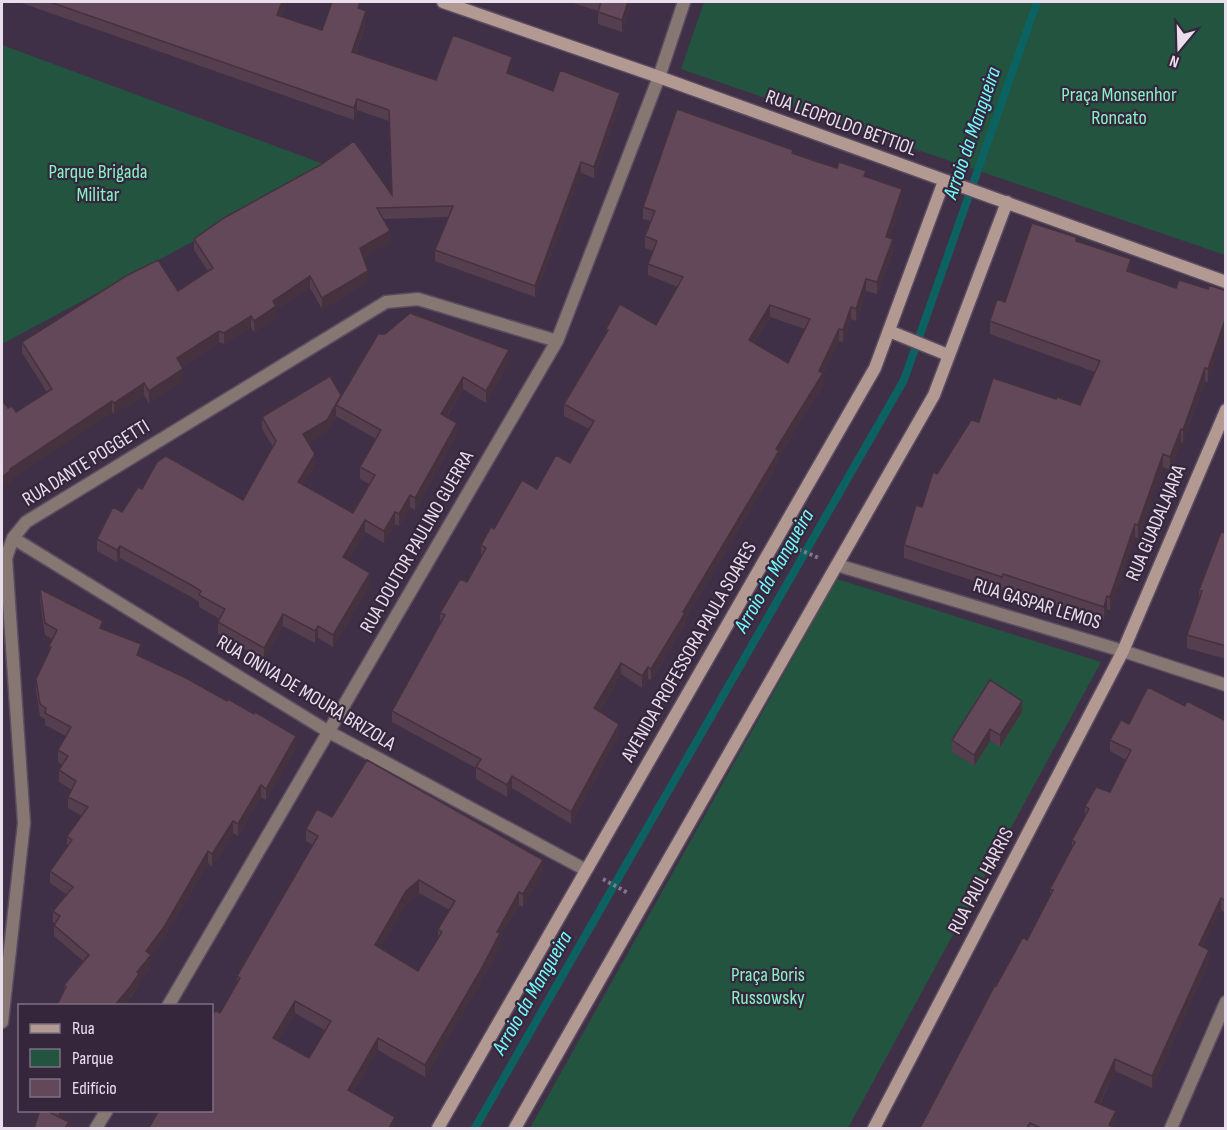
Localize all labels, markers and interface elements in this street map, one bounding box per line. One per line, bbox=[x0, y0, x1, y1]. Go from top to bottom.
north arrow bbox=[1149, 18, 1209, 78]
text: N bbox=[1167, 50, 1182, 71]
water label: Arroio da Mangueira bbox=[937, 63, 1006, 203]
park label: Praça Monsenhor Roncato bbox=[1061, 83, 1177, 130]
street label: RUA LEOPOLDO BETTIOL bbox=[762, 84, 920, 162]
park label: Parque Brigada Militar bbox=[48, 160, 148, 207]
street label: RUA DANTE POGGETTI bbox=[18, 414, 154, 512]
street label: RUA DOUTOR PAULINO GUERRA bbox=[355, 446, 479, 637]
street label: RUA GUADALAJARA bbox=[1121, 461, 1191, 585]
water label: Arroio da Mangueira bbox=[728, 505, 820, 638]
street label: AVENIDA PROFESSORA PAULA SOARES bbox=[616, 538, 762, 767]
street label: RUA GASPAR LEMOS bbox=[970, 573, 1104, 635]
street label: RUA ONIVA DE MOURA BRIZOLA bbox=[212, 630, 400, 756]
street label: RUA PAUL HARRIS bbox=[943, 824, 1019, 938]
water label: Arroio da Mangueira bbox=[486, 927, 578, 1060]
park label: Praça Boris Russowsky bbox=[731, 963, 805, 1010]
legend bbox=[18, 1004, 213, 1112]
text: Rua bbox=[72, 1018, 95, 1039]
text: Parque bbox=[72, 1048, 113, 1069]
text: Edifício bbox=[72, 1078, 117, 1099]

